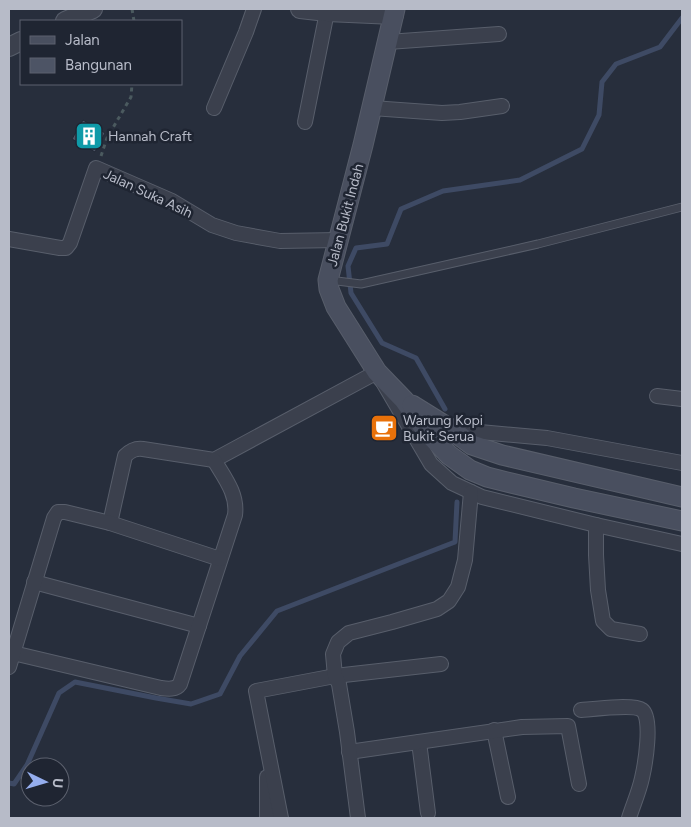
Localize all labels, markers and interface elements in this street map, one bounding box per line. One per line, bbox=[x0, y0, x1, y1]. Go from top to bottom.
legend bbox=[20, 20, 182, 85]
text: Jalan bbox=[65, 31, 100, 49]
text: Bangunan bbox=[65, 56, 132, 74]
building icon: Hannah Craft bbox=[74, 121, 104, 151]
place label: Hannah Craft bbox=[108, 128, 192, 145]
street label: Jalan Bukit Indah bbox=[324, 162, 367, 268]
street label: Jalan Suka Asih bbox=[100, 165, 195, 222]
place label: Warung Kopi Bukit Serua bbox=[403, 412, 483, 445]
cafe icon: Warung Kopi Bukit Serua bbox=[369, 413, 399, 443]
north arrow bbox=[20, 757, 70, 807]
text: U bbox=[49, 777, 66, 789]

